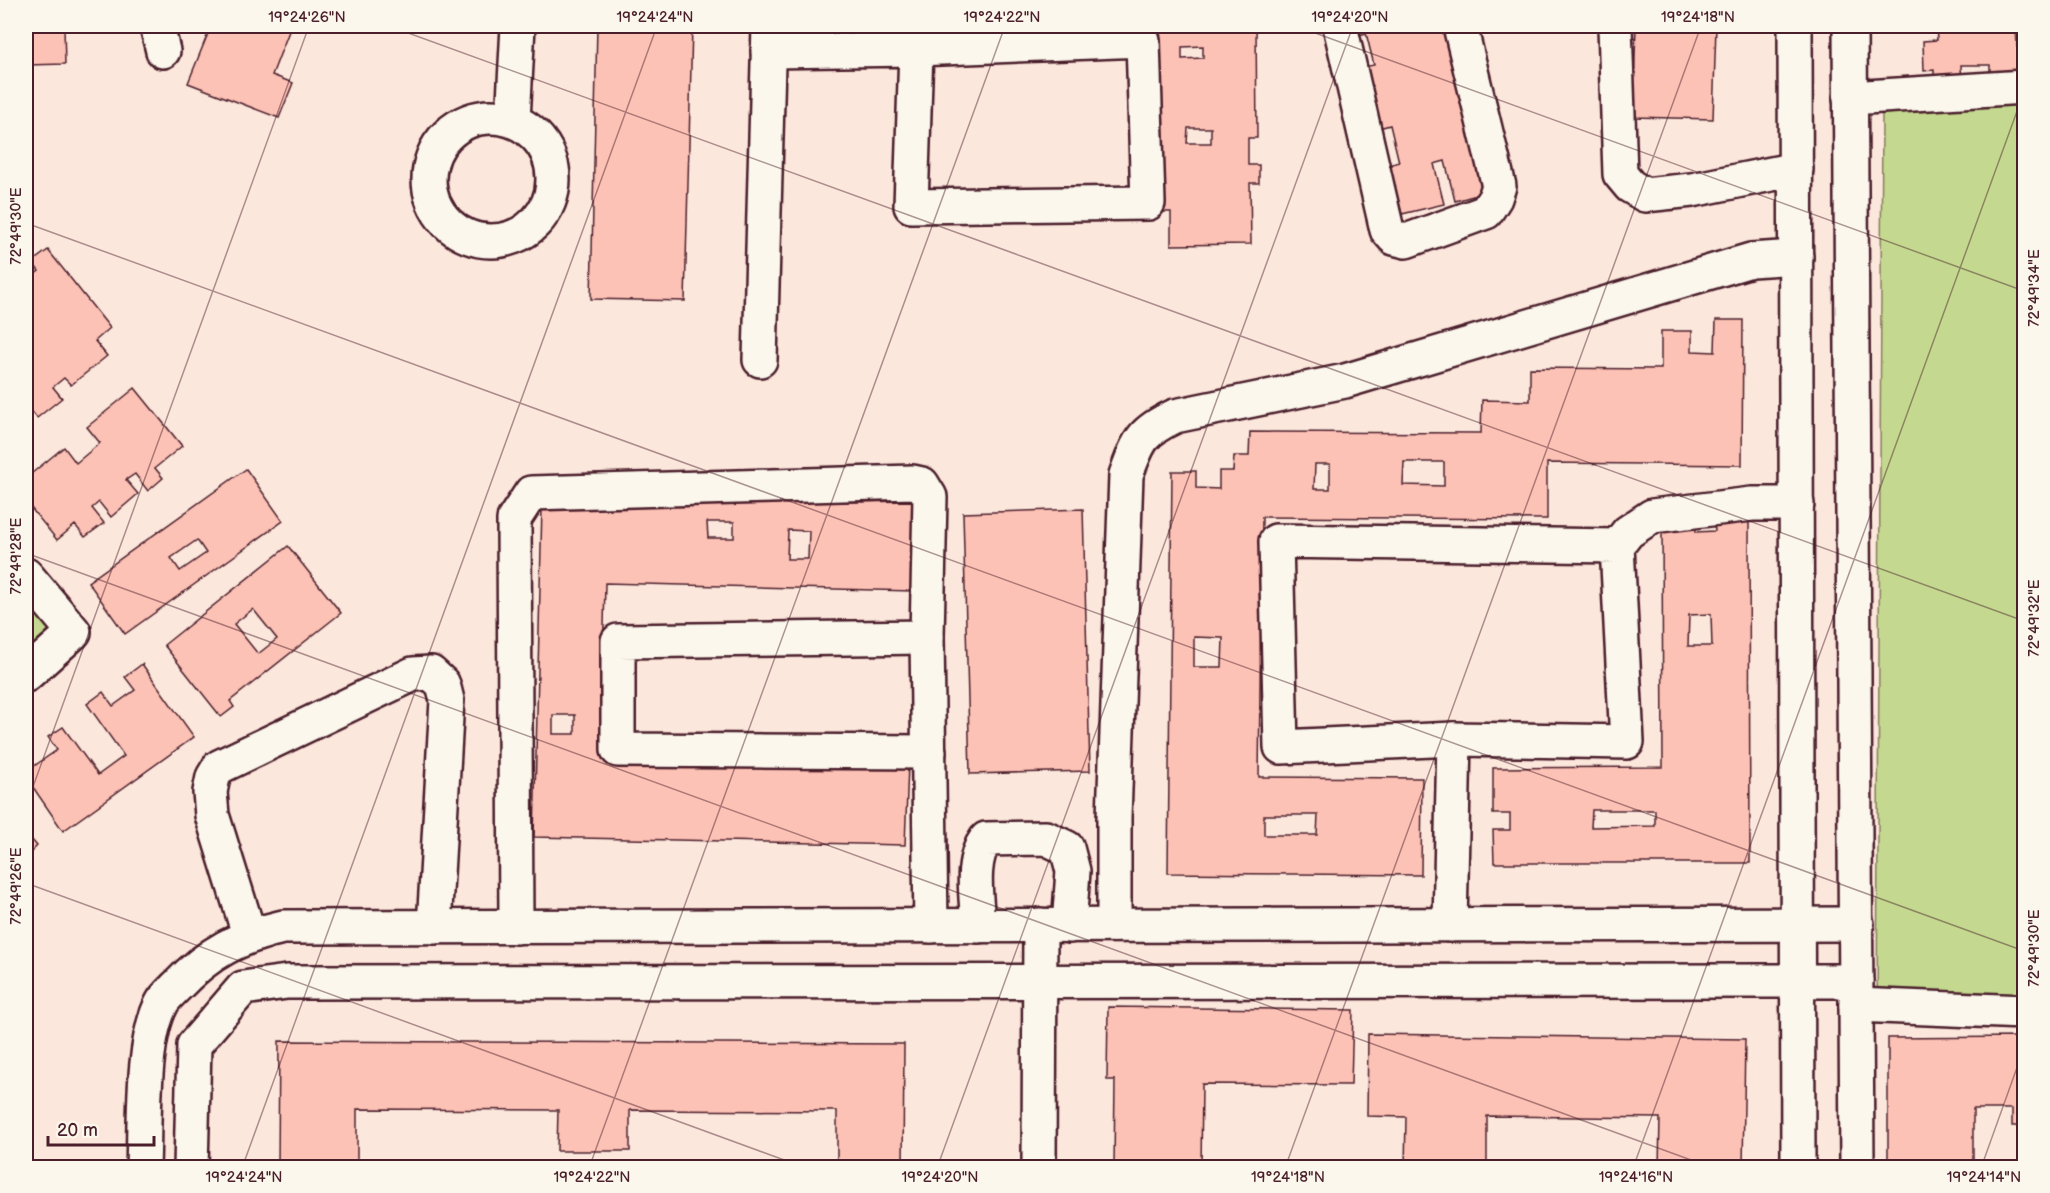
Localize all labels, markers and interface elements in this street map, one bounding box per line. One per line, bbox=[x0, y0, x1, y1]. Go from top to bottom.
text: 19°24'26"N bbox=[268, 8, 346, 27]
text: 19°24'24"N bbox=[616, 8, 694, 27]
text: 19°24'22"N bbox=[963, 8, 1041, 27]
text: 19°24'20"N bbox=[1311, 8, 1389, 27]
text: 19°24'18"N bbox=[1661, 8, 1735, 27]
text: 72°49'30"E bbox=[7, 187, 26, 265]
text: 72°49'34"E bbox=[2025, 249, 2044, 327]
text: 72°49'28"E bbox=[7, 517, 26, 594]
text: 72°49'32"E bbox=[2025, 579, 2044, 657]
text: 72°49'26"E bbox=[7, 847, 26, 925]
text: 72°49'30"E bbox=[2025, 909, 2044, 987]
scale bar bbox=[48, 1109, 154, 1147]
text: 20 m bbox=[57, 1120, 98, 1141]
text: 19°24'24"N bbox=[205, 1168, 283, 1187]
text: 19°24'22"N bbox=[553, 1168, 631, 1187]
text: 19°24'20"N bbox=[901, 1168, 979, 1187]
text: 19°24'18"N bbox=[1251, 1168, 1325, 1187]
text: 19°24'16"N bbox=[1599, 1168, 1673, 1187]
text: 19°24'14"N bbox=[1947, 1168, 2021, 1187]

